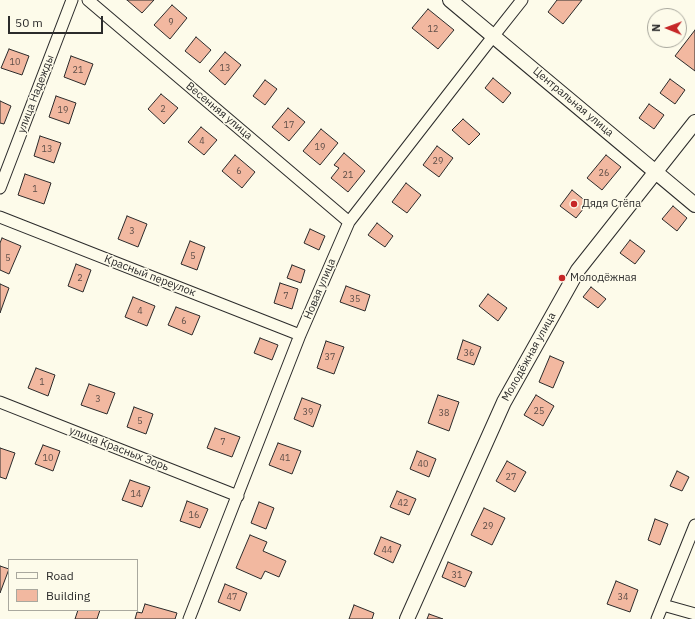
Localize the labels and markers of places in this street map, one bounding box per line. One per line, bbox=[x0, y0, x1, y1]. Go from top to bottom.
place label: Дядя Стёпа bbox=[582, 197, 641, 211]
marker: Дядя Стёпа bbox=[569, 199, 579, 209]
place label: Молодёжная bbox=[570, 271, 637, 285]
marker: Молодёжная bbox=[557, 273, 567, 283]

